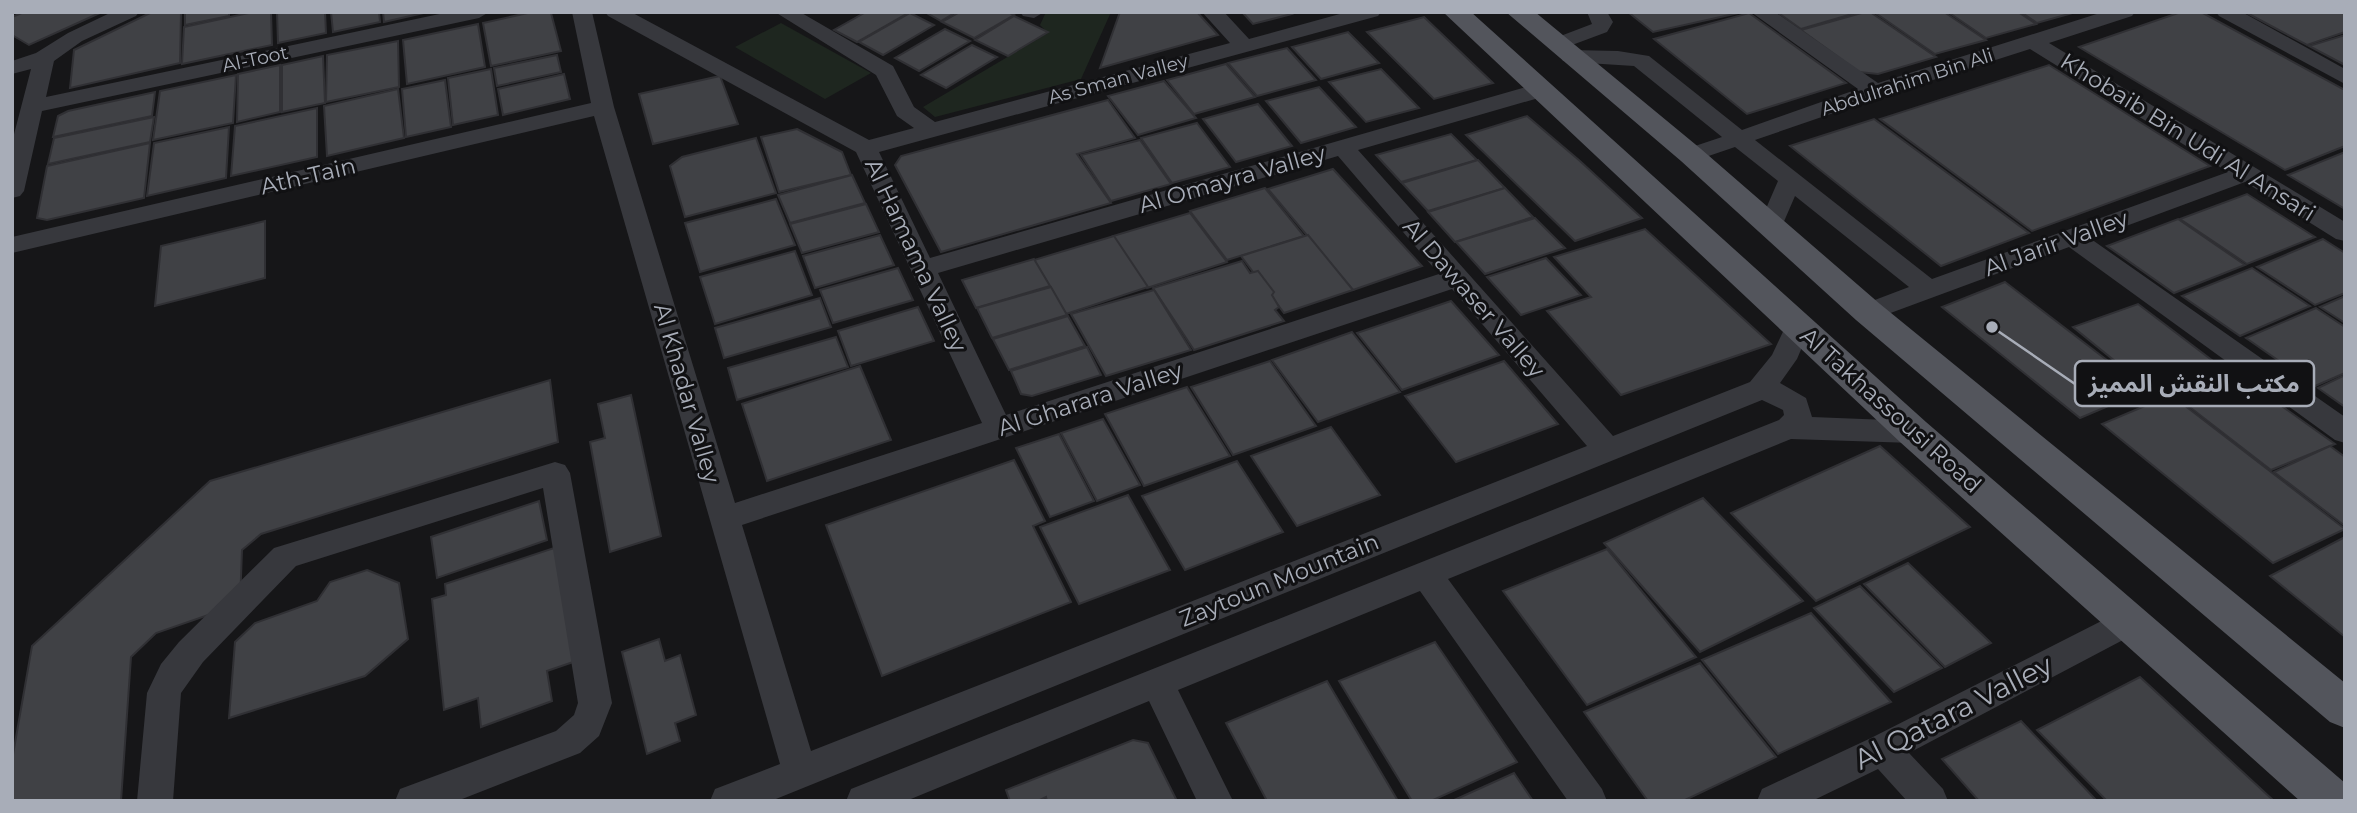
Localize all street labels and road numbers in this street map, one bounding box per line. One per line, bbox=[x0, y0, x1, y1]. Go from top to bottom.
street label: Al-Toot bbox=[220, 41, 290, 77]
street label: Abdulrahim Bin Ali bbox=[1818, 43, 1996, 121]
street label: Khobaib Bin Udi Al Ansari bbox=[2055, 47, 2321, 227]
street label: As Sman Valley bbox=[1045, 49, 1191, 109]
street label: Al Omayra Valley bbox=[1135, 139, 1329, 219]
street label: Ath-Tain bbox=[258, 151, 358, 201]
street label: Al Hamama Valley bbox=[859, 154, 973, 357]
street label: Al Jarir Valley bbox=[1980, 204, 2132, 282]
street label: Al Dawaser Valley bbox=[1397, 213, 1551, 384]
street label: Al Khadar Valley bbox=[648, 300, 726, 487]
street label: Al Takhassousi Road bbox=[1795, 321, 1987, 499]
street label: Al Gharara Valley bbox=[994, 356, 1186, 442]
street label: Zaytoun Mountain bbox=[1175, 527, 1383, 633]
street label: Al Qatara Valley bbox=[1848, 647, 2058, 777]

